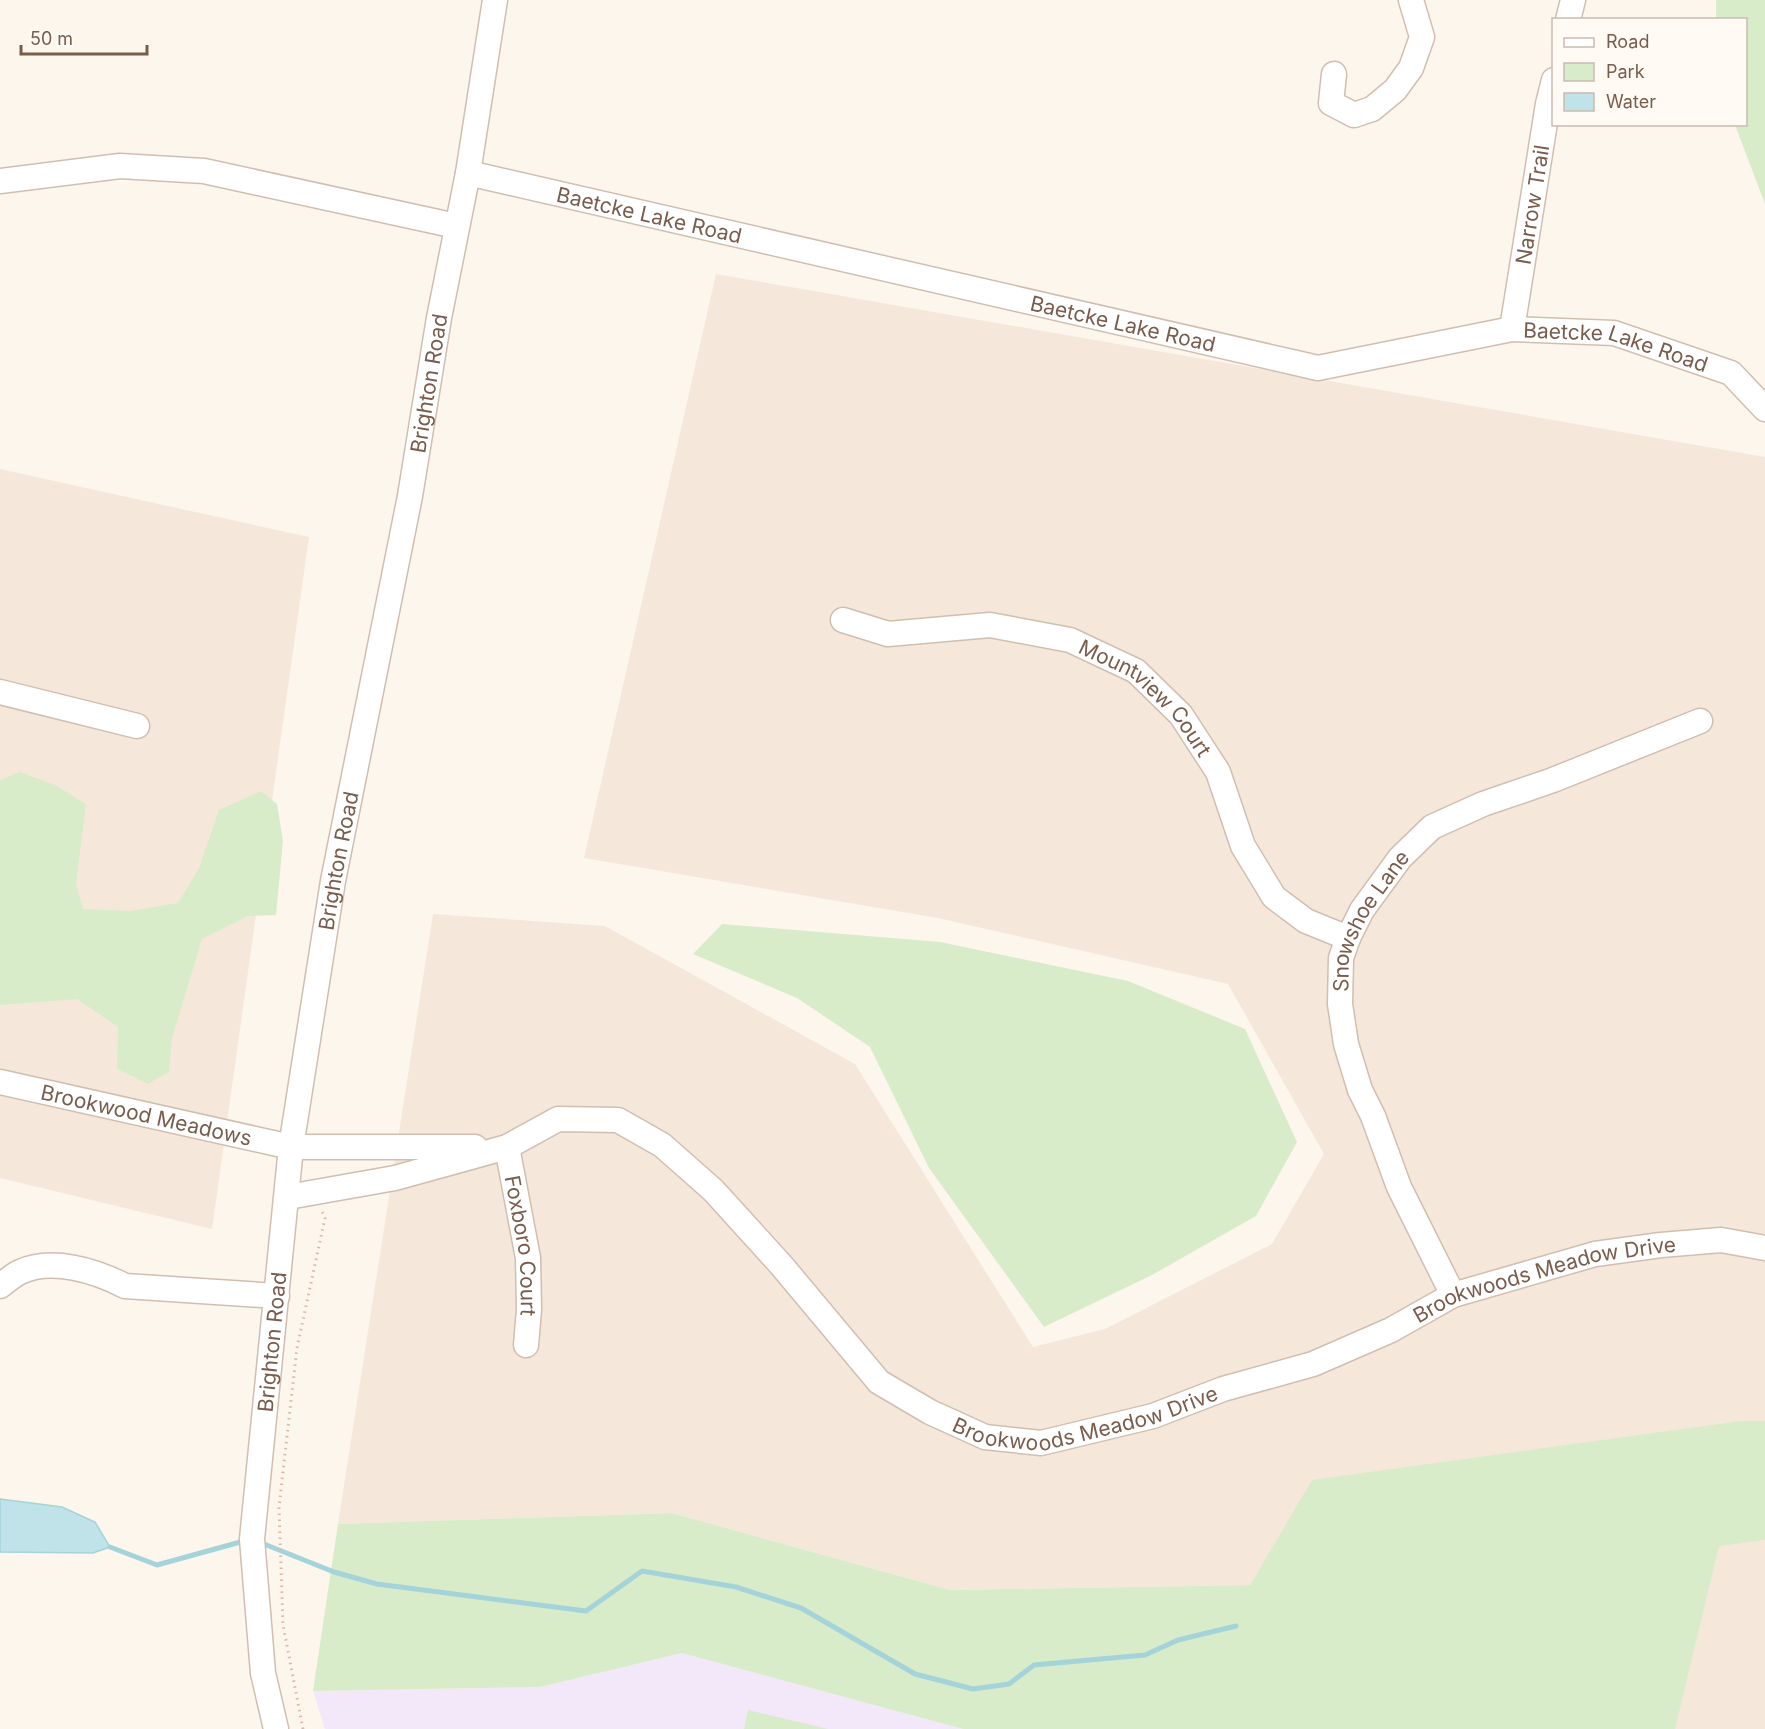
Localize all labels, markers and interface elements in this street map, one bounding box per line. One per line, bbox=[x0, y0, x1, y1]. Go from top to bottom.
scale bar bbox=[21, 18, 147, 56]
legend bbox=[1552, 18, 1747, 126]
text: 50 m bbox=[30, 28, 73, 49]
text: Road bbox=[1606, 31, 1649, 52]
text: Park bbox=[1606, 61, 1645, 82]
text: Water bbox=[1606, 91, 1656, 112]
street label: Narrow Trail bbox=[1510, 143, 1554, 266]
street label: Baetcke Lake Road bbox=[554, 181, 744, 248]
street label: Baetcke Lake Road bbox=[1028, 290, 1218, 357]
street label: Brighton Road bbox=[405, 312, 452, 455]
street label: Baetcke Lake Road bbox=[1523, 317, 1711, 377]
street label: Mountview Court bbox=[1075, 634, 1217, 761]
street label: Brighton Road bbox=[313, 789, 363, 932]
street label: Snowshoe Lane bbox=[1328, 844, 1414, 992]
street label: Brookwood Meadows bbox=[39, 1079, 254, 1150]
street label: Foxboro Court bbox=[500, 1173, 542, 1317]
street label: Brookwoods Meadow Drive bbox=[1408, 1231, 1677, 1328]
street label: Brighton Road bbox=[252, 1271, 291, 1413]
street label: Brookwoods Meadow Drive bbox=[949, 1380, 1221, 1456]

